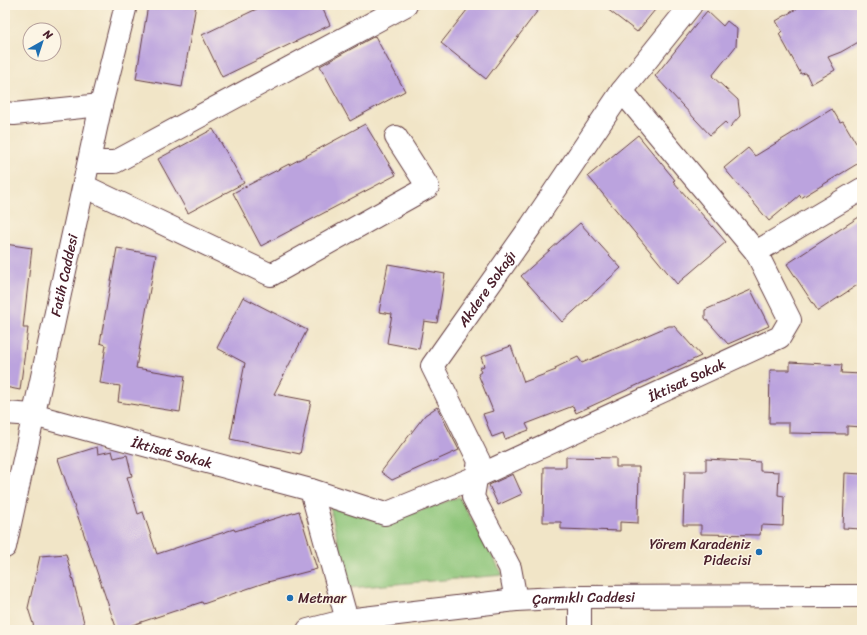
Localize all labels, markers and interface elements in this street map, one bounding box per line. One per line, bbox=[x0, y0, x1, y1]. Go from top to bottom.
north arrow bbox=[22, 22, 62, 62]
text: N bbox=[38, 24, 57, 45]
street label: Fatih Caddesi bbox=[43, 231, 86, 319]
street label: Akdere Sokağı bbox=[451, 245, 523, 333]
street label: İktisat Sokak bbox=[643, 352, 730, 410]
street label: İktisat Sokak bbox=[128, 430, 215, 476]
place label: Yörem Karadeniz Pidecisi bbox=[649, 532, 752, 573]
marker: Yörem Karadeniz Pidecisi bbox=[754, 547, 764, 557]
street label: Çarmıklı Caddesi bbox=[532, 585, 636, 612]
place label: Metmar bbox=[298, 586, 348, 611]
marker: Metmar bbox=[285, 593, 295, 603]

